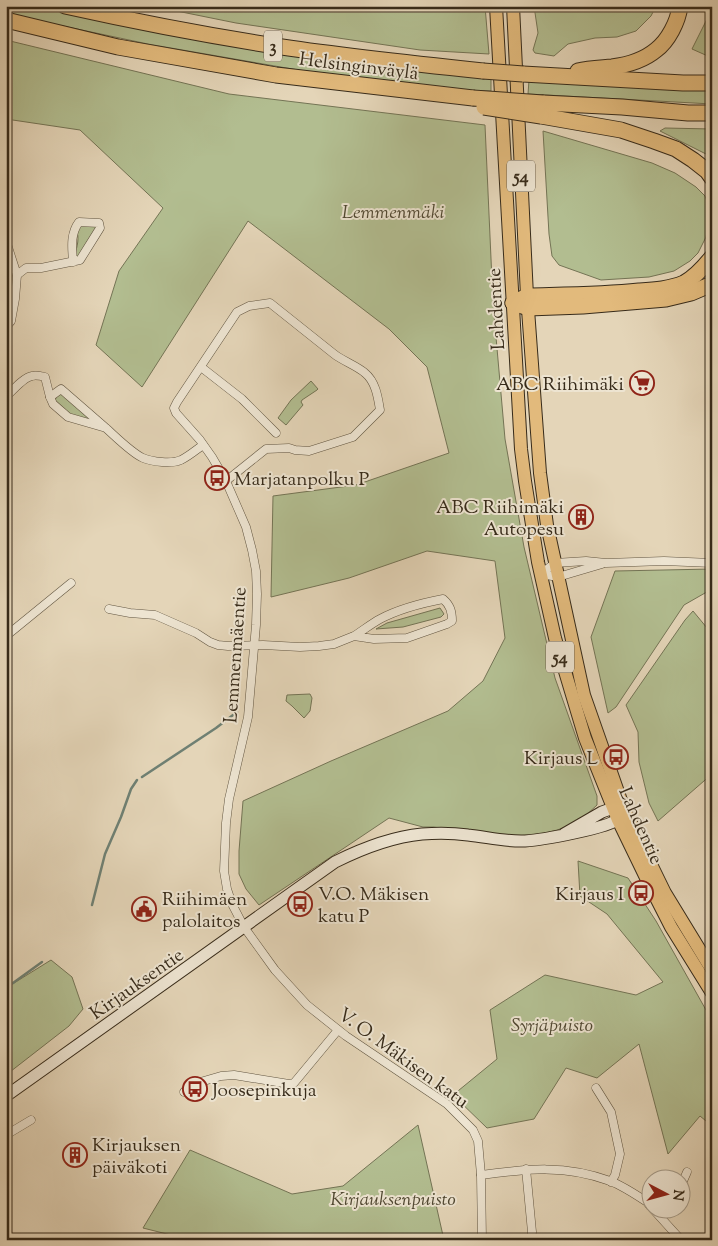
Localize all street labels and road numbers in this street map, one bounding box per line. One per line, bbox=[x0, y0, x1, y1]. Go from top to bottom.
road number: 3 bbox=[264, 30, 282, 61]
street label: Helsinginväylä bbox=[297, 47, 420, 88]
road number: 54 bbox=[507, 160, 535, 192]
street label: Lahdentie bbox=[482, 267, 513, 351]
street label: Lemmenmäentie bbox=[218, 586, 255, 724]
road number: 54 bbox=[546, 642, 574, 672]
street label: Lahdentie bbox=[611, 783, 669, 869]
street label: Kirjauksentie bbox=[85, 943, 190, 1027]
street label: V. O. Mäkisen katu bbox=[331, 1002, 474, 1116]

